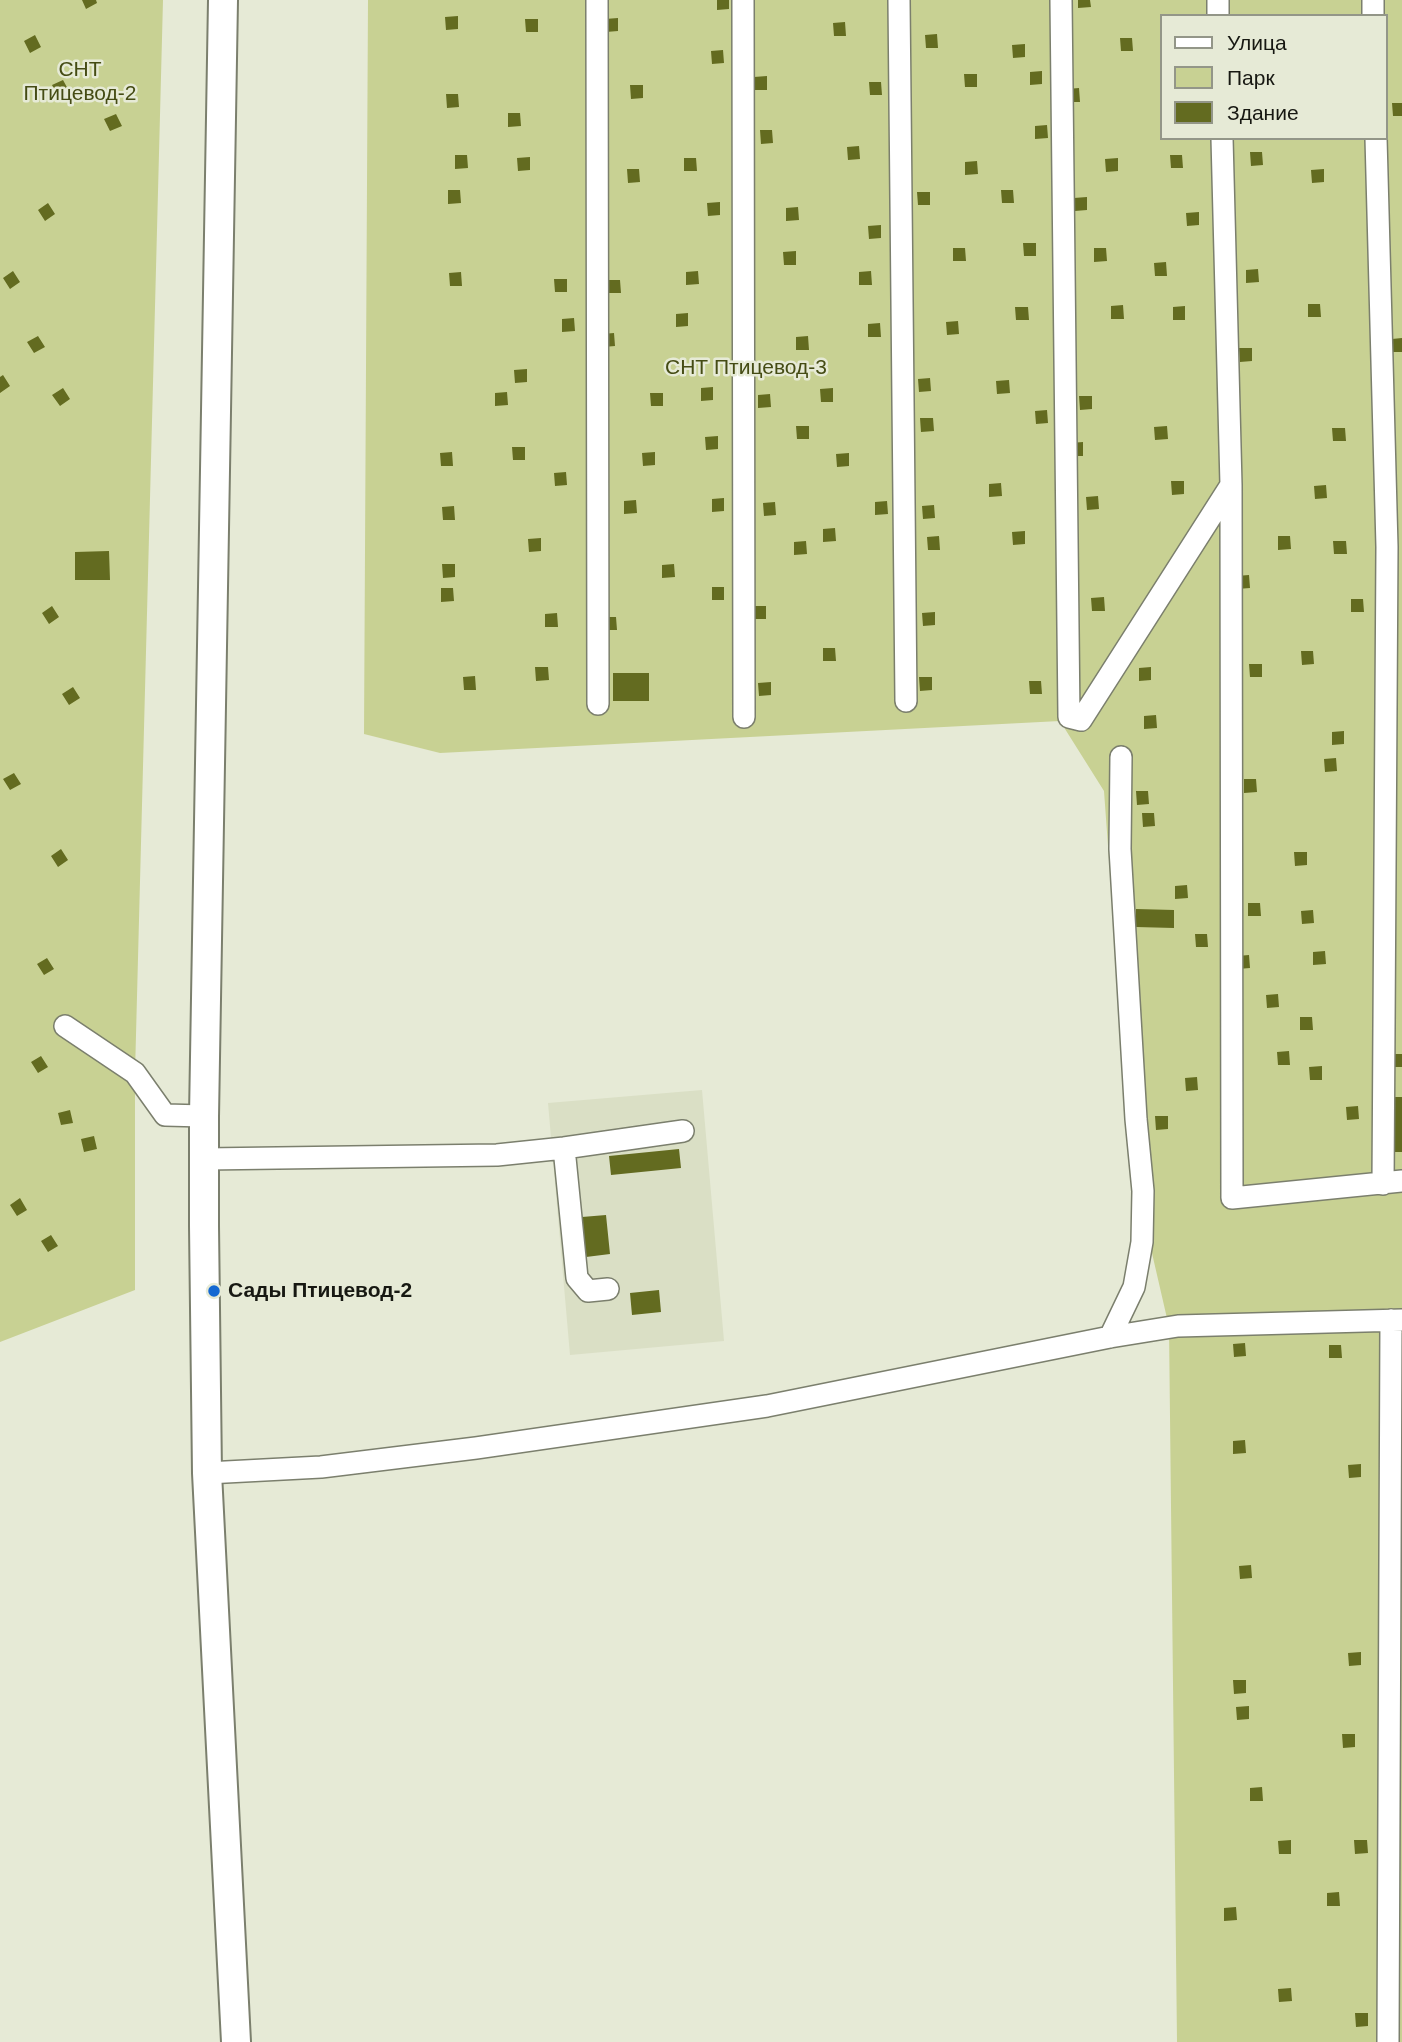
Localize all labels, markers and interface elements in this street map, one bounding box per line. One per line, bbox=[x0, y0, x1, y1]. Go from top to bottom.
legend bbox=[1160, 14, 1388, 140]
text: Улица bbox=[1227, 31, 1287, 54]
park label: СНТ Птицевод-2 bbox=[24, 57, 136, 107]
text: Парк bbox=[1227, 66, 1275, 89]
text: Здание bbox=[1227, 101, 1299, 124]
park label: СНТ Птицевод-3 bbox=[665, 355, 827, 381]
place label: Сады Птицевод-2 bbox=[228, 1278, 412, 1304]
marker: Сады Птицевод-2 bbox=[206, 1283, 222, 1299]

